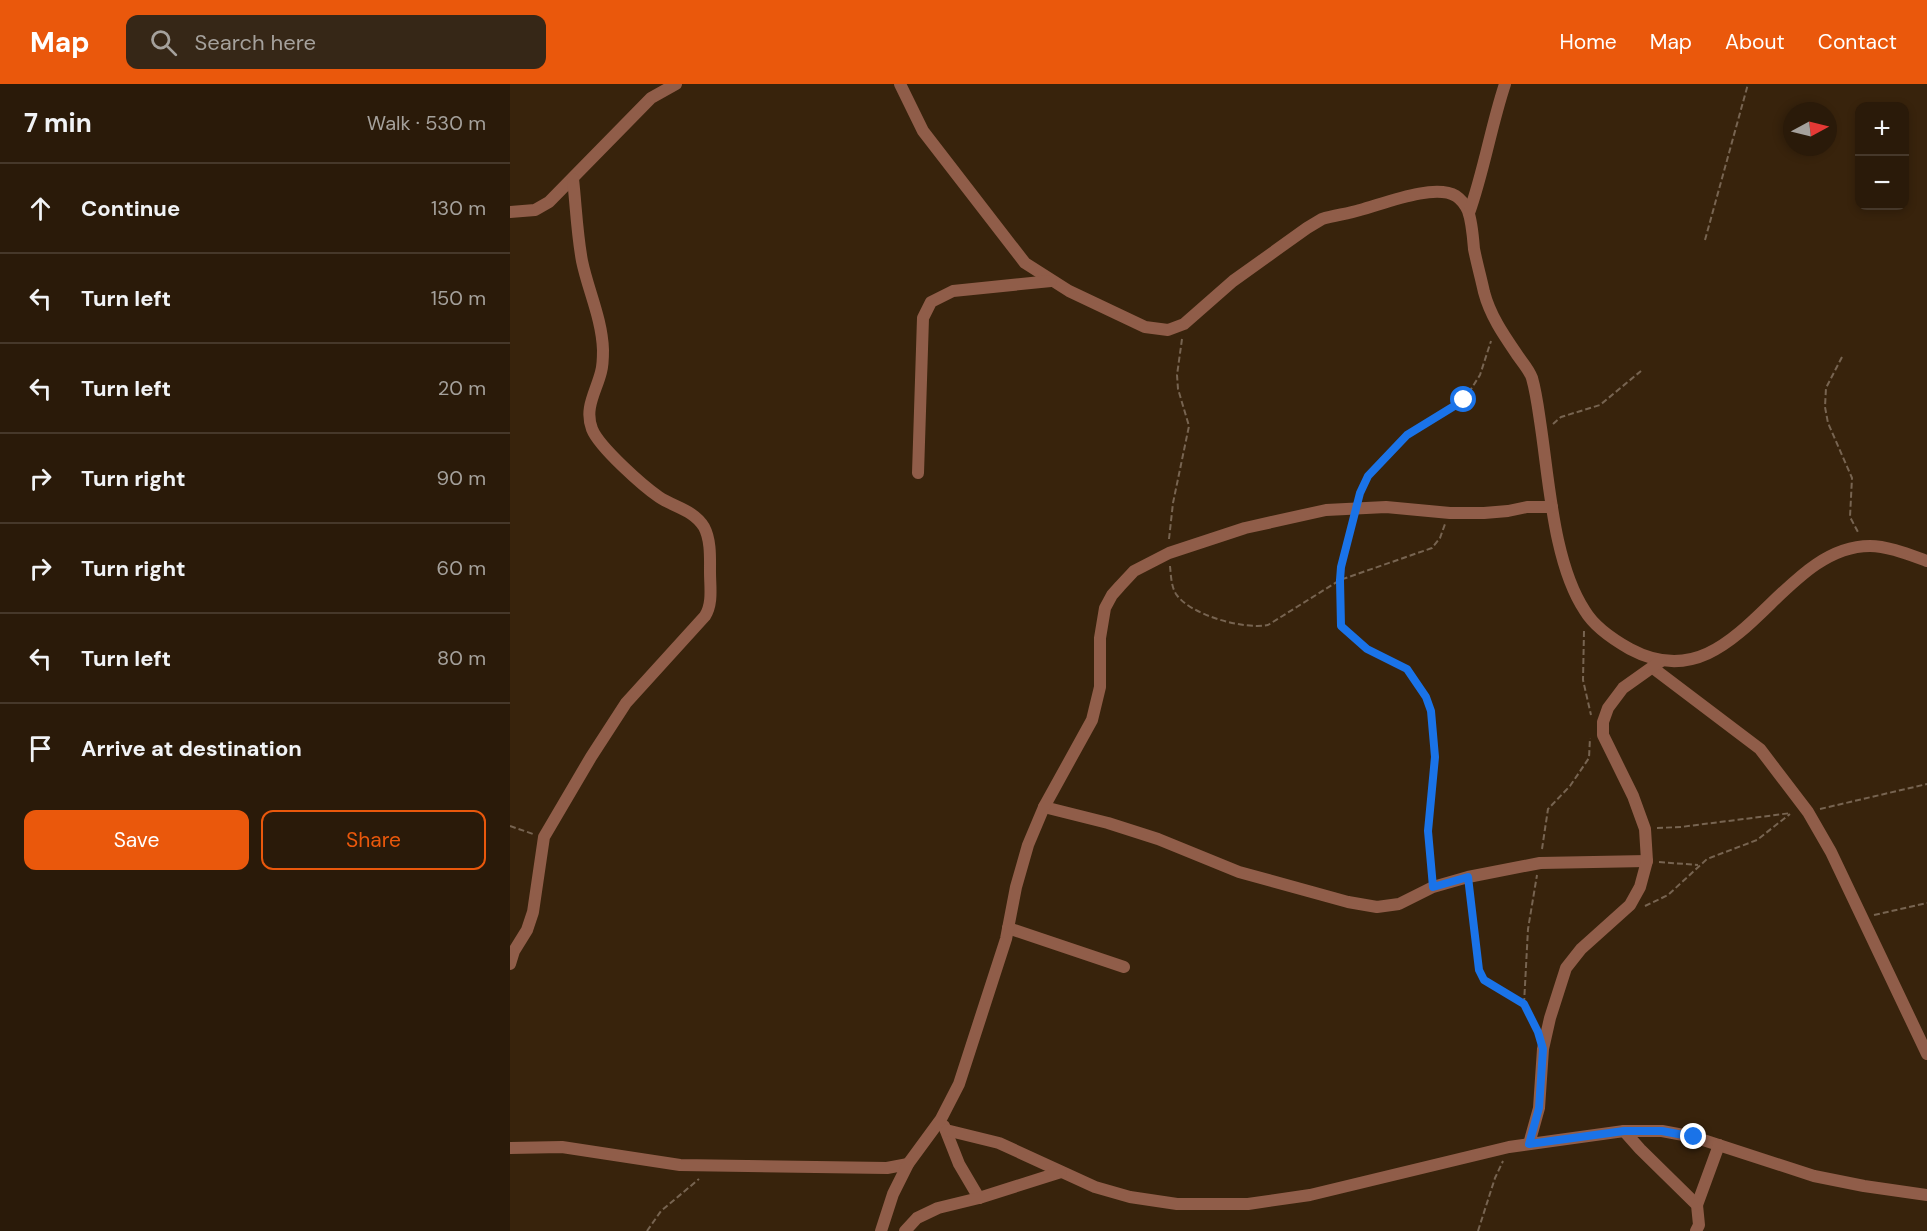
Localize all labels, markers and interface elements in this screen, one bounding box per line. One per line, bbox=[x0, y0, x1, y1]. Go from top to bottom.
search box bbox=[126, 15, 546, 69]
text: Map bbox=[30, 24, 90, 61]
icon: search bbox=[147, 26, 180, 59]
text: Search here bbox=[195, 28, 316, 57]
text: Home bbox=[1559, 28, 1617, 56]
text: Map bbox=[1650, 28, 1692, 56]
text: About bbox=[1725, 28, 1785, 56]
text: Contact bbox=[1818, 28, 1897, 56]
north arrow bbox=[1783, 102, 1837, 156]
map controls bbox=[1855, 102, 1909, 210]
button: + bbox=[1855, 102, 1909, 156]
text: 7 min bbox=[24, 106, 92, 140]
text: Walk · 530 m bbox=[367, 110, 486, 136]
button: − bbox=[1855, 156, 1909, 210]
icon: ahead bbox=[24, 192, 57, 225]
text: Continue bbox=[81, 194, 180, 223]
text: 130 m bbox=[431, 195, 486, 221]
icon: left bbox=[24, 282, 57, 315]
text: Turn left bbox=[81, 284, 171, 313]
text: 150 m bbox=[431, 285, 486, 311]
icon: left bbox=[24, 372, 57, 405]
text: Turn left bbox=[81, 374, 171, 403]
text: 20 m bbox=[438, 375, 486, 401]
route start bbox=[1450, 386, 1476, 412]
icon: right bbox=[24, 462, 57, 495]
text: Turn right bbox=[81, 464, 186, 493]
text: 90 m bbox=[437, 465, 486, 491]
icon: right bbox=[24, 552, 57, 585]
text: Turn right bbox=[81, 554, 186, 583]
text: 60 m bbox=[437, 555, 486, 581]
icon: left bbox=[24, 642, 57, 675]
text: Turn left bbox=[81, 644, 171, 673]
text: 80 m bbox=[437, 645, 486, 671]
icon: arrive bbox=[24, 732, 57, 765]
text: Arrive at destination bbox=[81, 734, 302, 763]
button: Save bbox=[24, 810, 249, 870]
button: Share bbox=[261, 810, 486, 870]
route end bbox=[1680, 1123, 1706, 1149]

